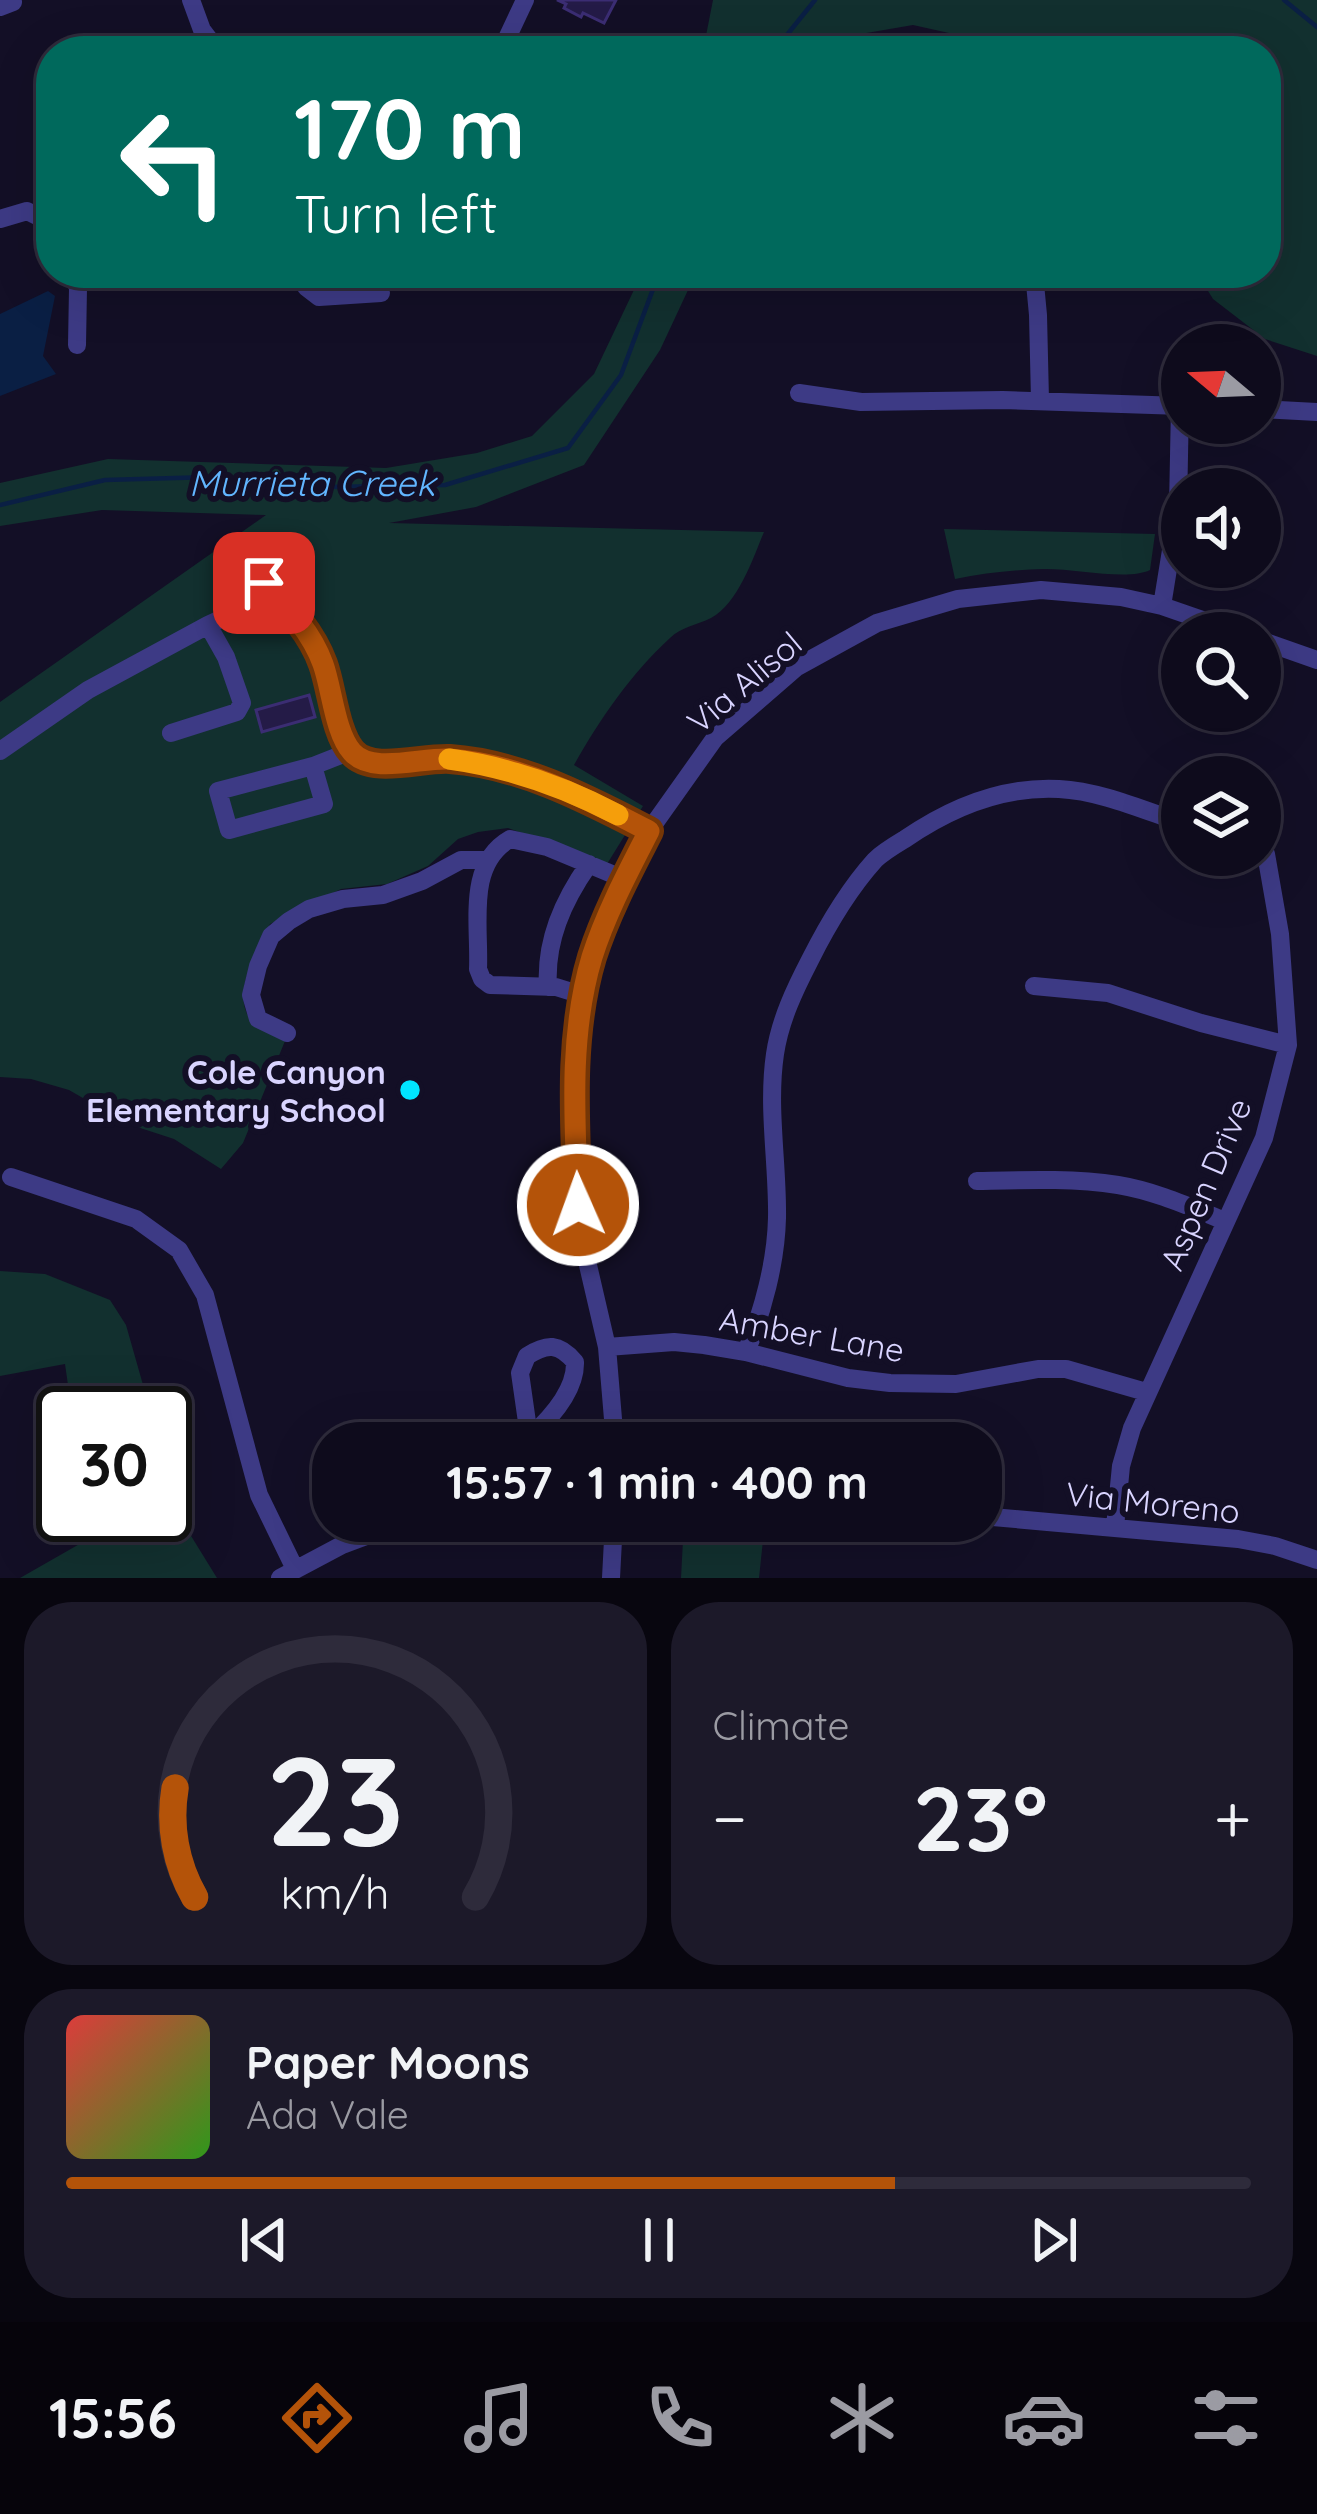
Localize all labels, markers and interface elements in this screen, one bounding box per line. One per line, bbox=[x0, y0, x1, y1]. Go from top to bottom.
text: 170 m bbox=[294, 75, 525, 180]
icon: left bbox=[96, 84, 252, 240]
text: Turn left bbox=[294, 179, 498, 247]
north arrow bbox=[1161, 324, 1281, 444]
map controls bbox=[1161, 324, 1281, 876]
water label: Murrieta Creek bbox=[189, 460, 438, 505]
button: sound bbox=[1161, 468, 1281, 588]
pin bbox=[213, 532, 315, 634]
icon: arrive bbox=[231, 550, 297, 616]
button: search bbox=[1161, 612, 1281, 732]
street label: Via Alisol bbox=[678, 622, 810, 742]
button: layers bbox=[1161, 756, 1281, 876]
place label: Cole Canyon Elementary School bbox=[86, 1051, 386, 1130]
marker: Cole Canyon Elementary School bbox=[397, 1077, 423, 1103]
street label: Aspen Drive bbox=[1150, 1092, 1260, 1276]
position arrow bbox=[515, 1142, 641, 1268]
street label: Amber Lane bbox=[716, 1298, 908, 1370]
speed limit sign: 30 bbox=[36, 1386, 192, 1542]
text: 15:57 · 1 min · 400 m bbox=[446, 1454, 868, 1510]
street label: Via Moreno bbox=[1064, 1472, 1242, 1532]
text: Climate bbox=[713, 1701, 850, 1750]
text: 23 bbox=[266, 1721, 404, 1877]
text: 23° bbox=[913, 1761, 1048, 1874]
text: − bbox=[713, 1776, 747, 1859]
text: + bbox=[1214, 1776, 1251, 1859]
text: km/h bbox=[281, 1865, 390, 1919]
text: Paper Moons bbox=[246, 2034, 530, 2090]
text: Ada Vale bbox=[246, 2090, 409, 2139]
icon: previous bbox=[231, 2207, 297, 2273]
icon: pause bbox=[626, 2207, 692, 2273]
icon: next bbox=[1021, 2207, 1087, 2273]
icon: directions bbox=[275, 2376, 359, 2460]
icon: music bbox=[457, 2376, 541, 2460]
icon: phone bbox=[638, 2376, 722, 2460]
icon: climate bbox=[820, 2376, 904, 2460]
icon: car bbox=[1002, 2376, 1086, 2460]
icon: filters bbox=[1184, 2376, 1268, 2460]
text: 15:56 bbox=[49, 2384, 177, 2452]

